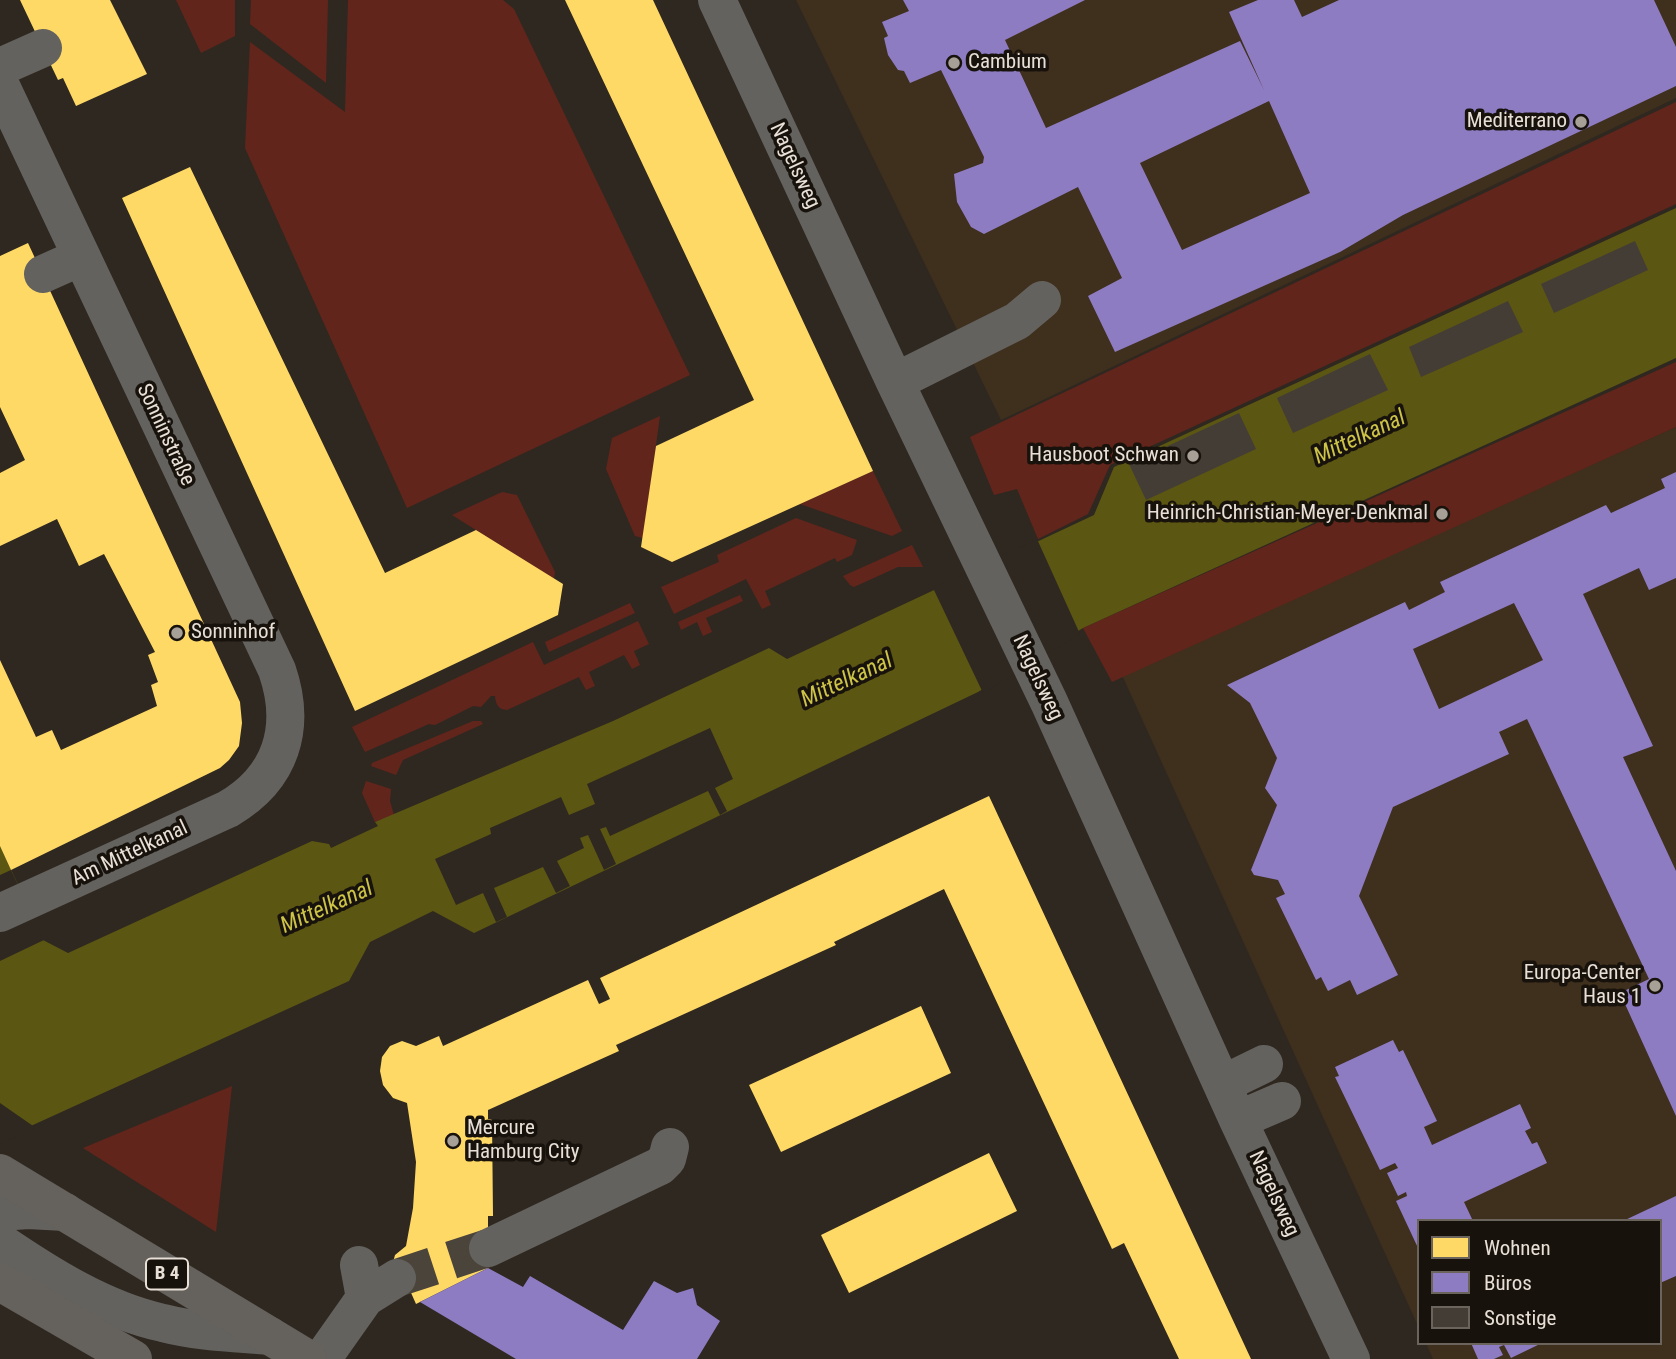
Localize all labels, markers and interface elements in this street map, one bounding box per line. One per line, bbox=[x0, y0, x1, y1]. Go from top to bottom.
place label: Cambium bbox=[968, 50, 1047, 76]
marker: Cambium bbox=[946, 55, 962, 71]
place label: Mediterrano bbox=[1467, 109, 1567, 135]
marker: Mediterrano bbox=[1573, 114, 1589, 130]
street label: Nagelsweg bbox=[763, 119, 825, 213]
street label: Sonninstraße bbox=[130, 380, 200, 490]
water label: Mittelkanal bbox=[1310, 405, 1410, 471]
place label: Hausboot Schwan bbox=[1029, 443, 1179, 469]
marker: Hausboot Schwan bbox=[1185, 448, 1201, 464]
place label: Heinrich-Christian-Meyer-Denkmal bbox=[1147, 501, 1428, 527]
marker: Heinrich-Christian-Meyer-Denkmal bbox=[1434, 506, 1450, 522]
place label: Sonninhof bbox=[191, 620, 275, 646]
marker: Sonninhof bbox=[169, 625, 185, 641]
street label: Nagelsweg bbox=[1006, 631, 1068, 725]
water label: Mittelkanal bbox=[797, 648, 897, 714]
street label: Am Mittelkanal bbox=[68, 816, 192, 892]
water label: Mittelkanal bbox=[277, 875, 377, 941]
place label: Europa-Center Haus 1 bbox=[1524, 961, 1641, 1011]
marker: Europa-Center Haus 1 bbox=[1647, 978, 1663, 994]
place label: Mercure Hamburg City bbox=[467, 1116, 579, 1166]
marker: Mercure Hamburg City bbox=[445, 1133, 461, 1149]
street label: Nagelsweg bbox=[1242, 1147, 1304, 1241]
legend bbox=[1417, 1219, 1662, 1345]
text: Wohnen bbox=[1484, 1236, 1551, 1260]
road number: B 4 bbox=[146, 1258, 188, 1290]
text: Büros bbox=[1484, 1271, 1532, 1295]
text: Sonstige bbox=[1484, 1306, 1556, 1330]

